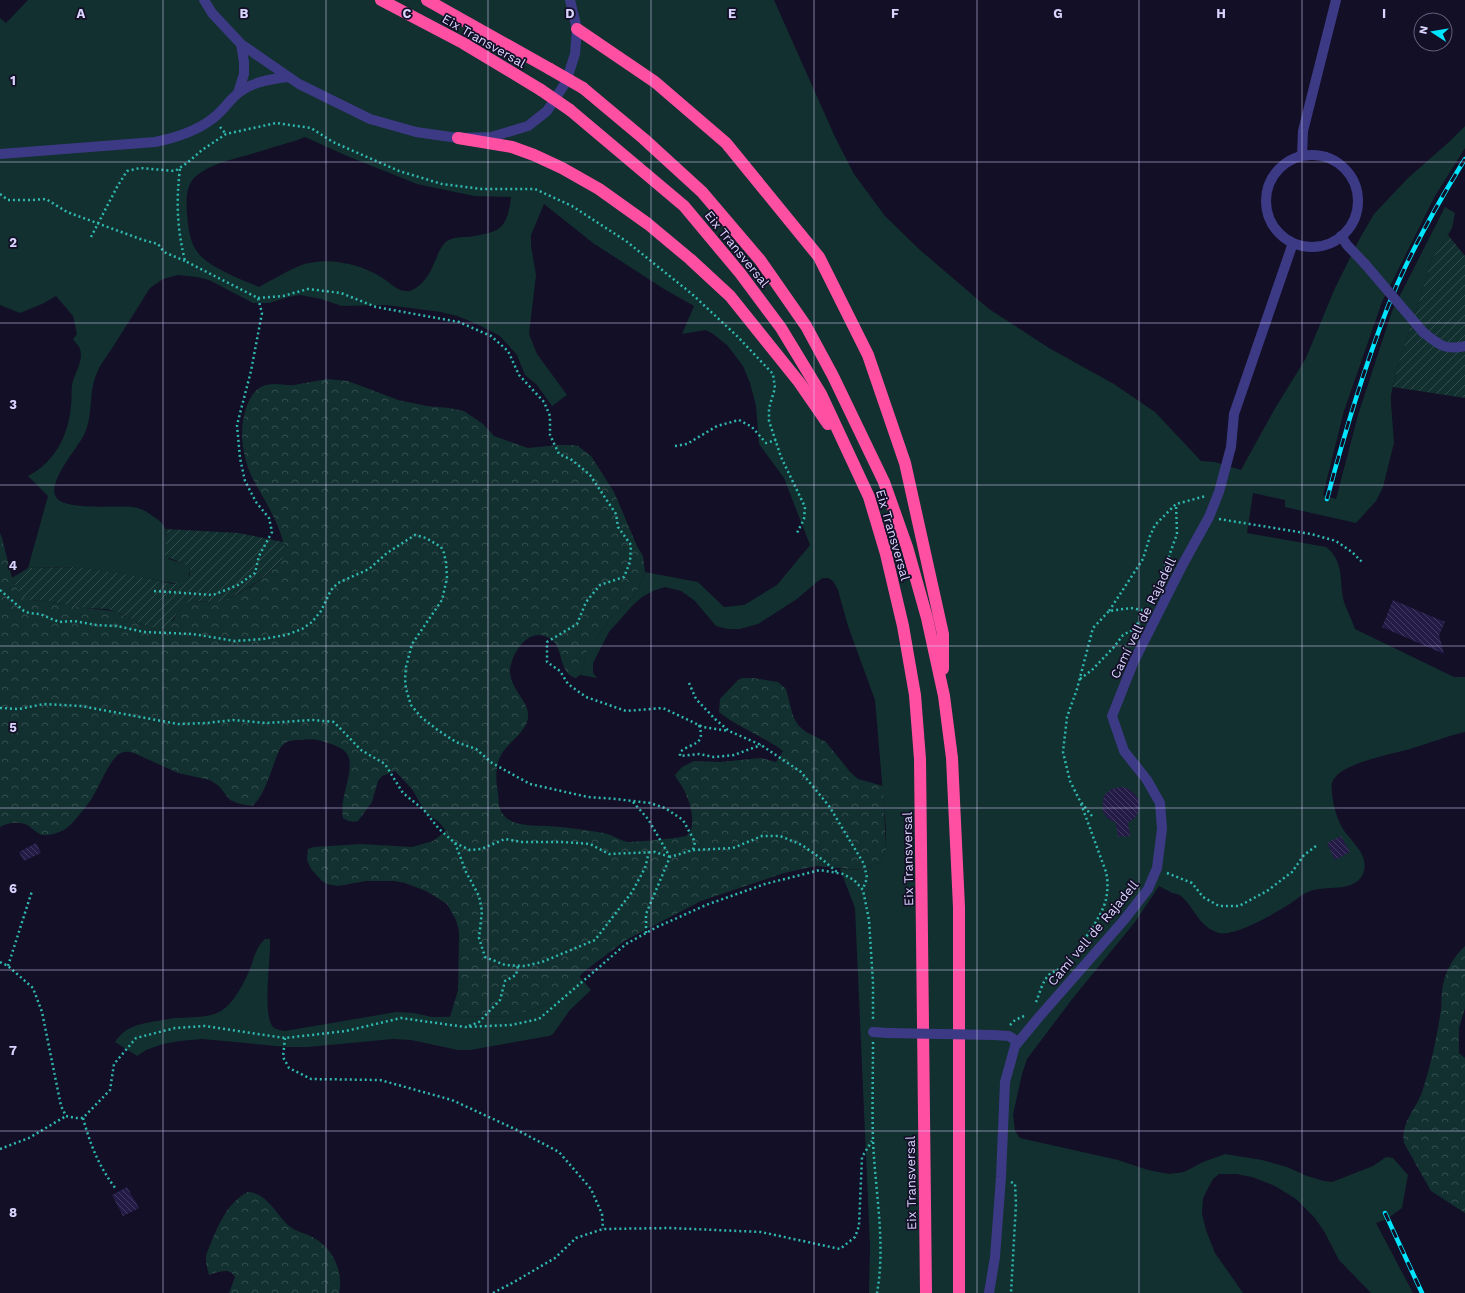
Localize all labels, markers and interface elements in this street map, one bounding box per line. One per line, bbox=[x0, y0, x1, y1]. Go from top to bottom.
text: A bbox=[77, 6, 86, 21]
text: B bbox=[240, 6, 249, 21]
text: C bbox=[403, 6, 412, 21]
text: D bbox=[565, 6, 575, 21]
text: E bbox=[728, 6, 736, 21]
text: F bbox=[891, 6, 899, 21]
text: G bbox=[1053, 6, 1063, 21]
text: H bbox=[1216, 6, 1226, 21]
text: I bbox=[1382, 6, 1386, 21]
street label: Eix Transversal bbox=[439, 11, 529, 71]
north arrow bbox=[1413, 12, 1453, 52]
text: N bbox=[1417, 25, 1431, 35]
text: 1 bbox=[10, 73, 16, 88]
street label: Eix Transversal bbox=[702, 208, 772, 290]
text: 2 bbox=[9, 235, 17, 250]
text: 3 bbox=[9, 397, 17, 412]
street label: Eix Transversal bbox=[873, 488, 913, 582]
street label: Camí vell de Rajadell bbox=[1107, 555, 1179, 681]
text: 4 bbox=[9, 558, 18, 573]
text: 5 bbox=[9, 720, 17, 735]
street label: Eix Transversal bbox=[900, 812, 916, 906]
street label: Camí vell de Rajadell bbox=[1045, 877, 1141, 989]
text: 6 bbox=[9, 881, 17, 896]
text: 7 bbox=[9, 1043, 17, 1058]
street label: Eix Transversal bbox=[903, 1136, 919, 1230]
text: 8 bbox=[9, 1205, 17, 1220]

